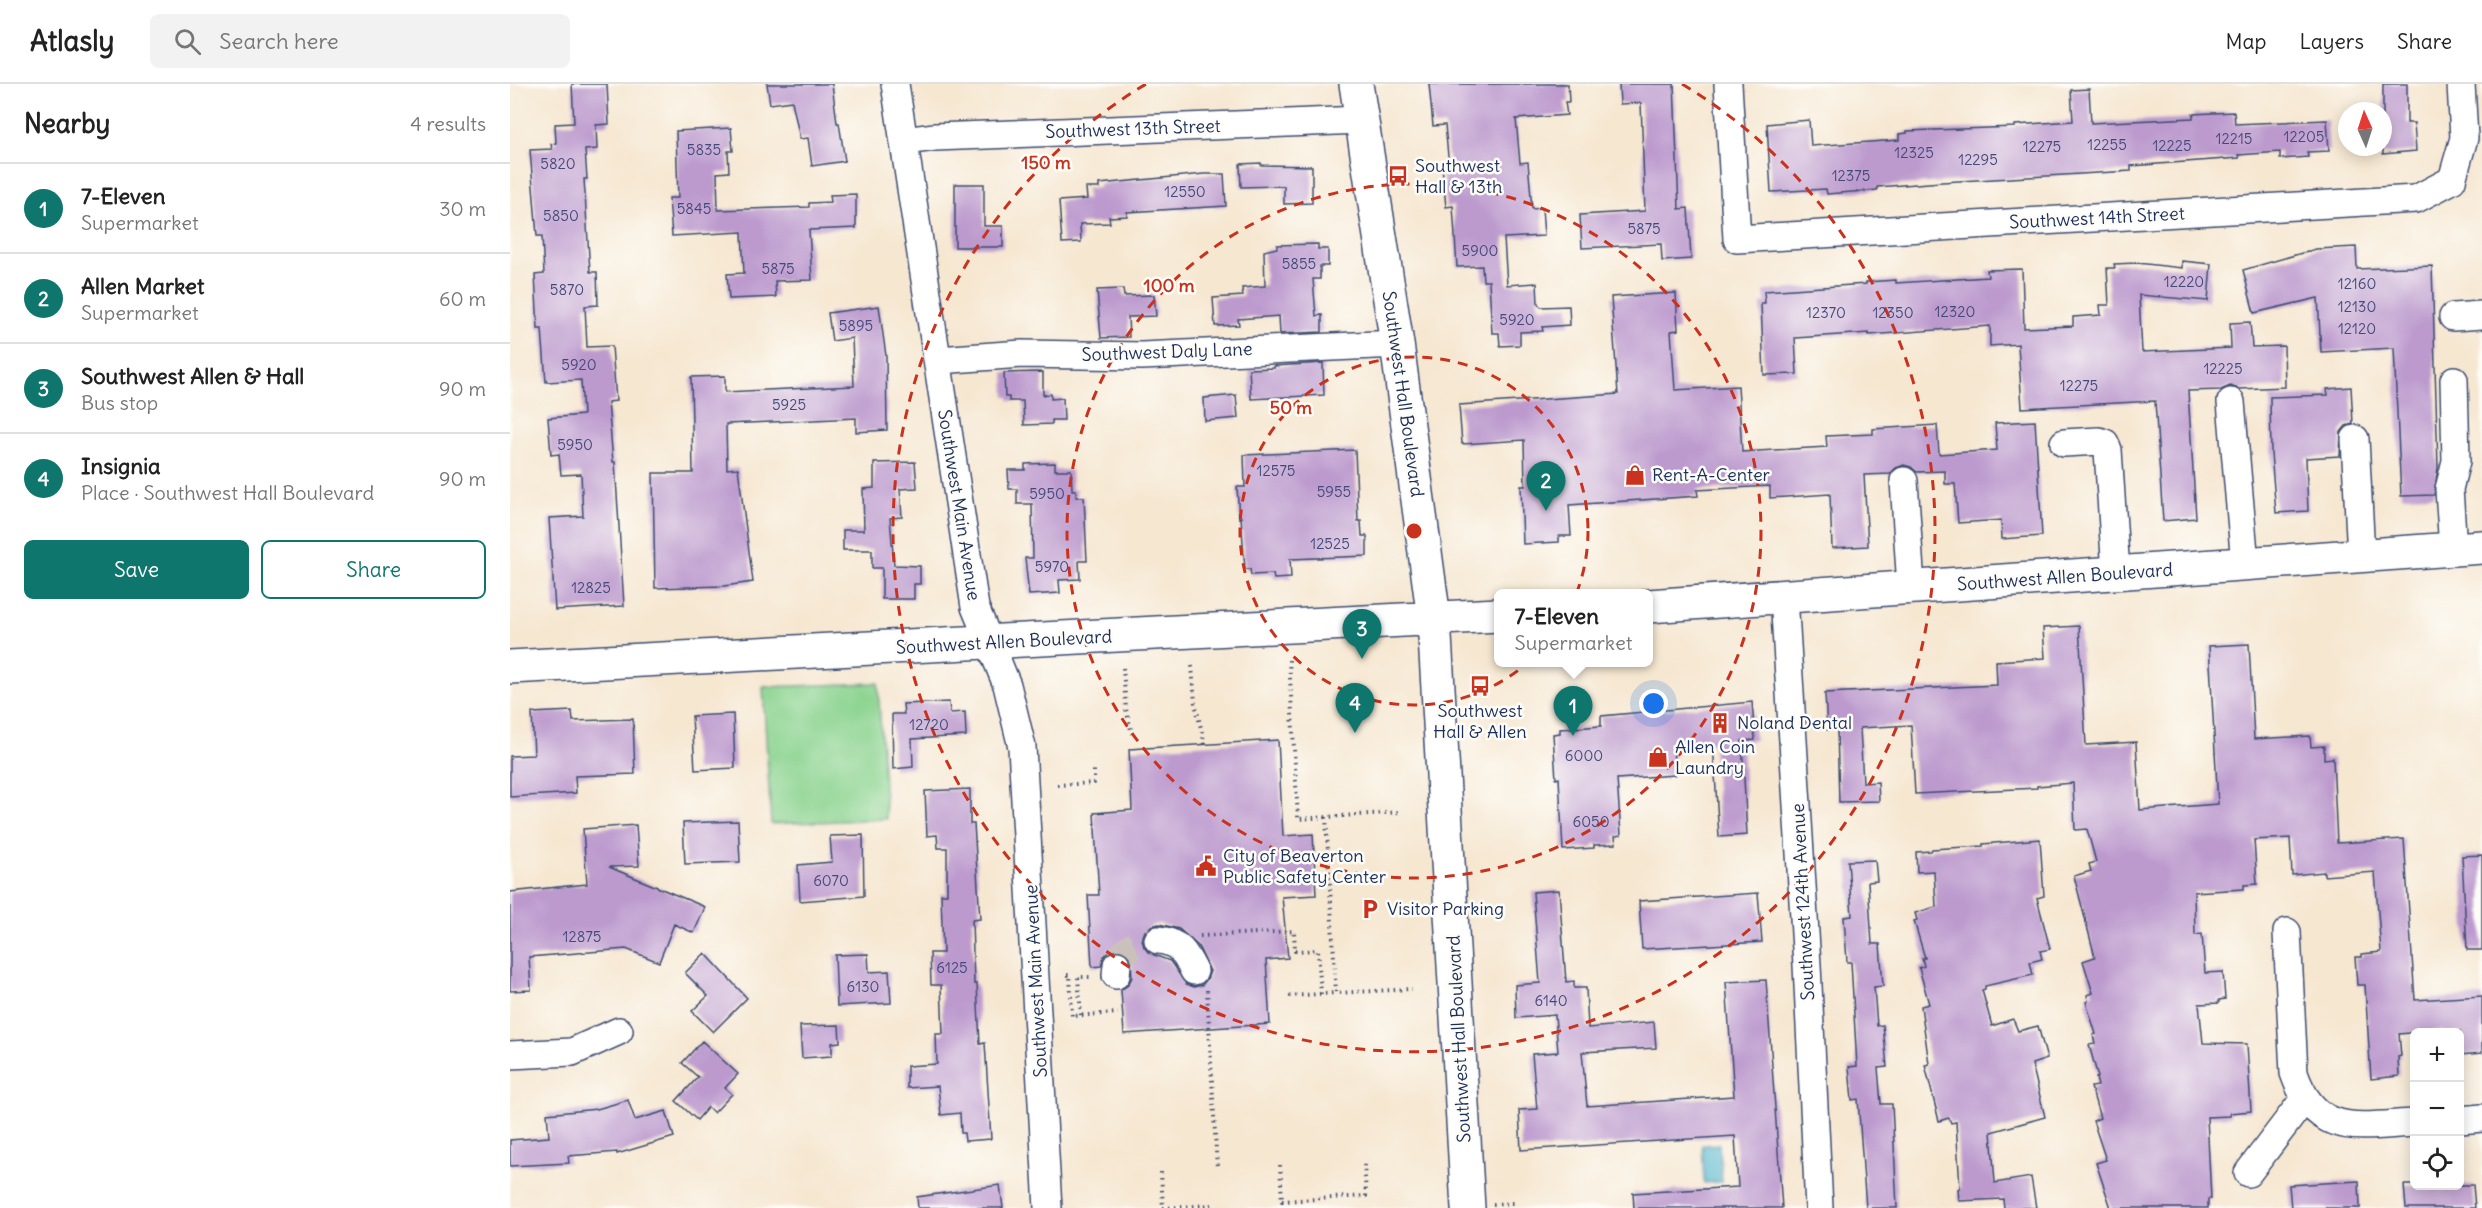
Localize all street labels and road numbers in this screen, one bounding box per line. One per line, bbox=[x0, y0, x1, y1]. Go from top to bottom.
street label: Southwest 13th Street bbox=[1045, 114, 1221, 143]
street label: Southwest 14th Street bbox=[2009, 201, 2185, 234]
street label: Southwest Hall Boulevard bbox=[1378, 289, 1429, 499]
street label: Southwest Daly Lane bbox=[1081, 337, 1253, 366]
street label: Southwest Main Avenue bbox=[933, 408, 986, 602]
street label: Southwest Allen Boulevard bbox=[1956, 557, 2174, 596]
street label: Southwest Allen Boulevard bbox=[895, 624, 1113, 659]
street label: Southwest 124th Avenue bbox=[1786, 803, 1819, 1001]
street label: Southwest Main Avenue bbox=[1019, 884, 1052, 1078]
street label: Southwest Hall Boulevard bbox=[1442, 934, 1475, 1143]

